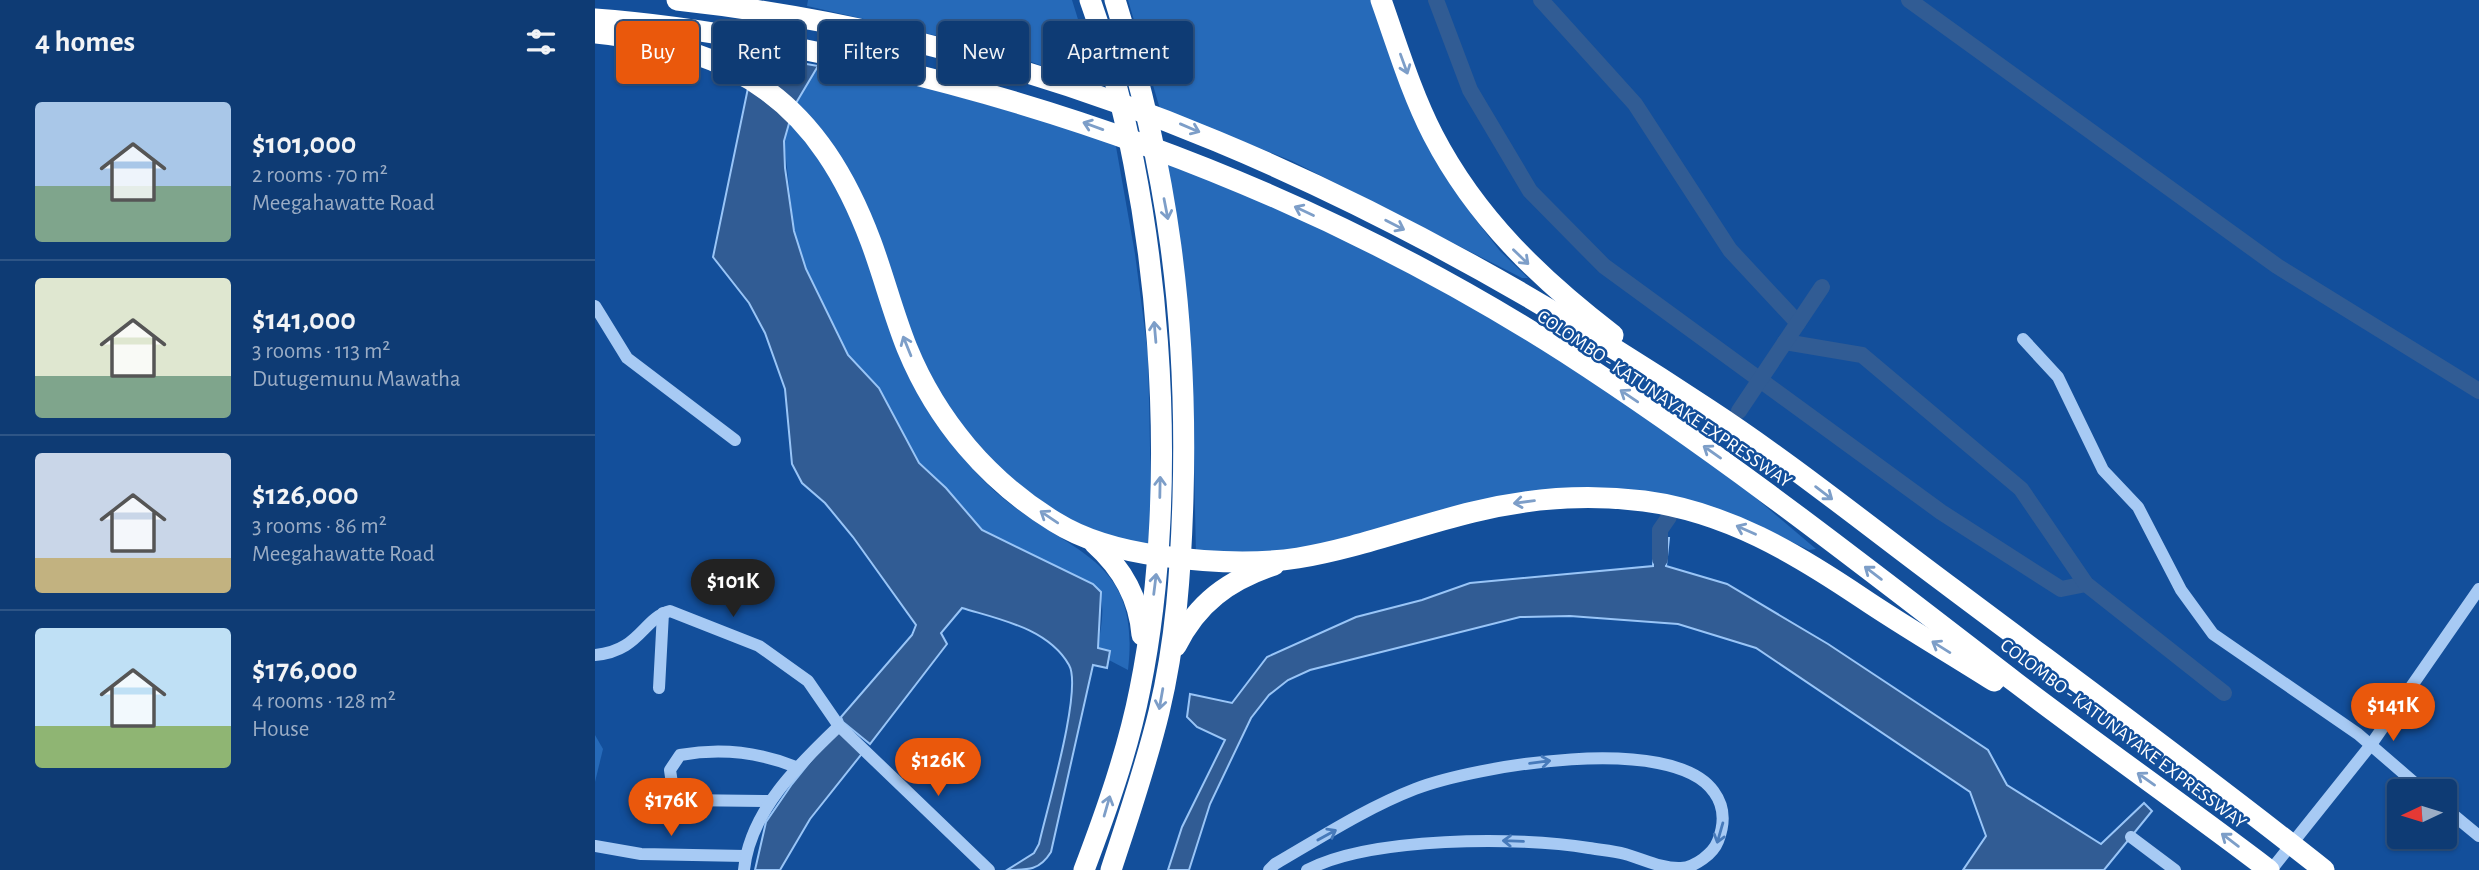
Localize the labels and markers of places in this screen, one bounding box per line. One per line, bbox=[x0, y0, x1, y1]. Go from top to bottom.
pin: $101K bbox=[684, 560, 782, 619]
pin: $141K bbox=[2344, 684, 2442, 743]
pin: $126K bbox=[889, 738, 987, 798]
pin: $176K bbox=[622, 778, 720, 838]

